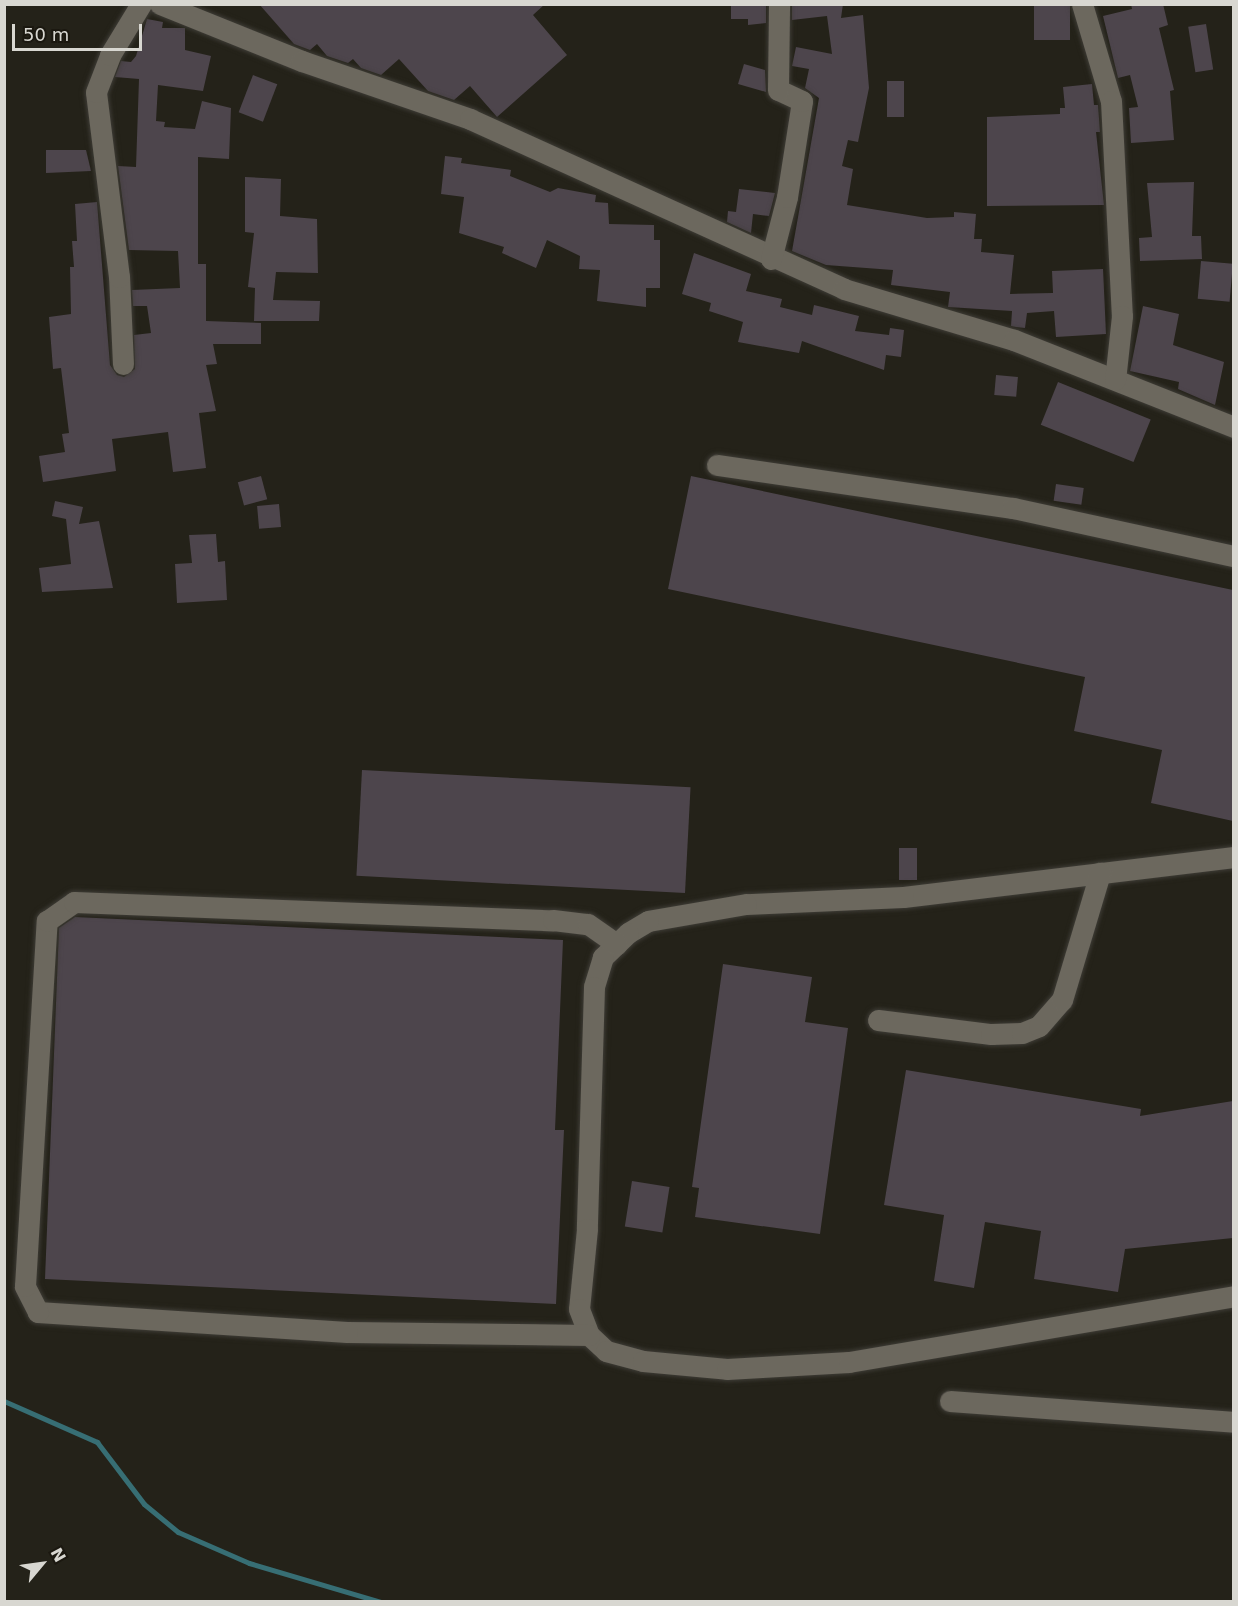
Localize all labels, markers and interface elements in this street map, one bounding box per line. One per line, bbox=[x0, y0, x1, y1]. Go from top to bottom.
scale bar bbox=[15, 12, 146, 50]
text: 50 m bbox=[23, 24, 69, 45]
north arrow bbox=[12, 1534, 72, 1594]
text: N bbox=[47, 1545, 70, 1565]

